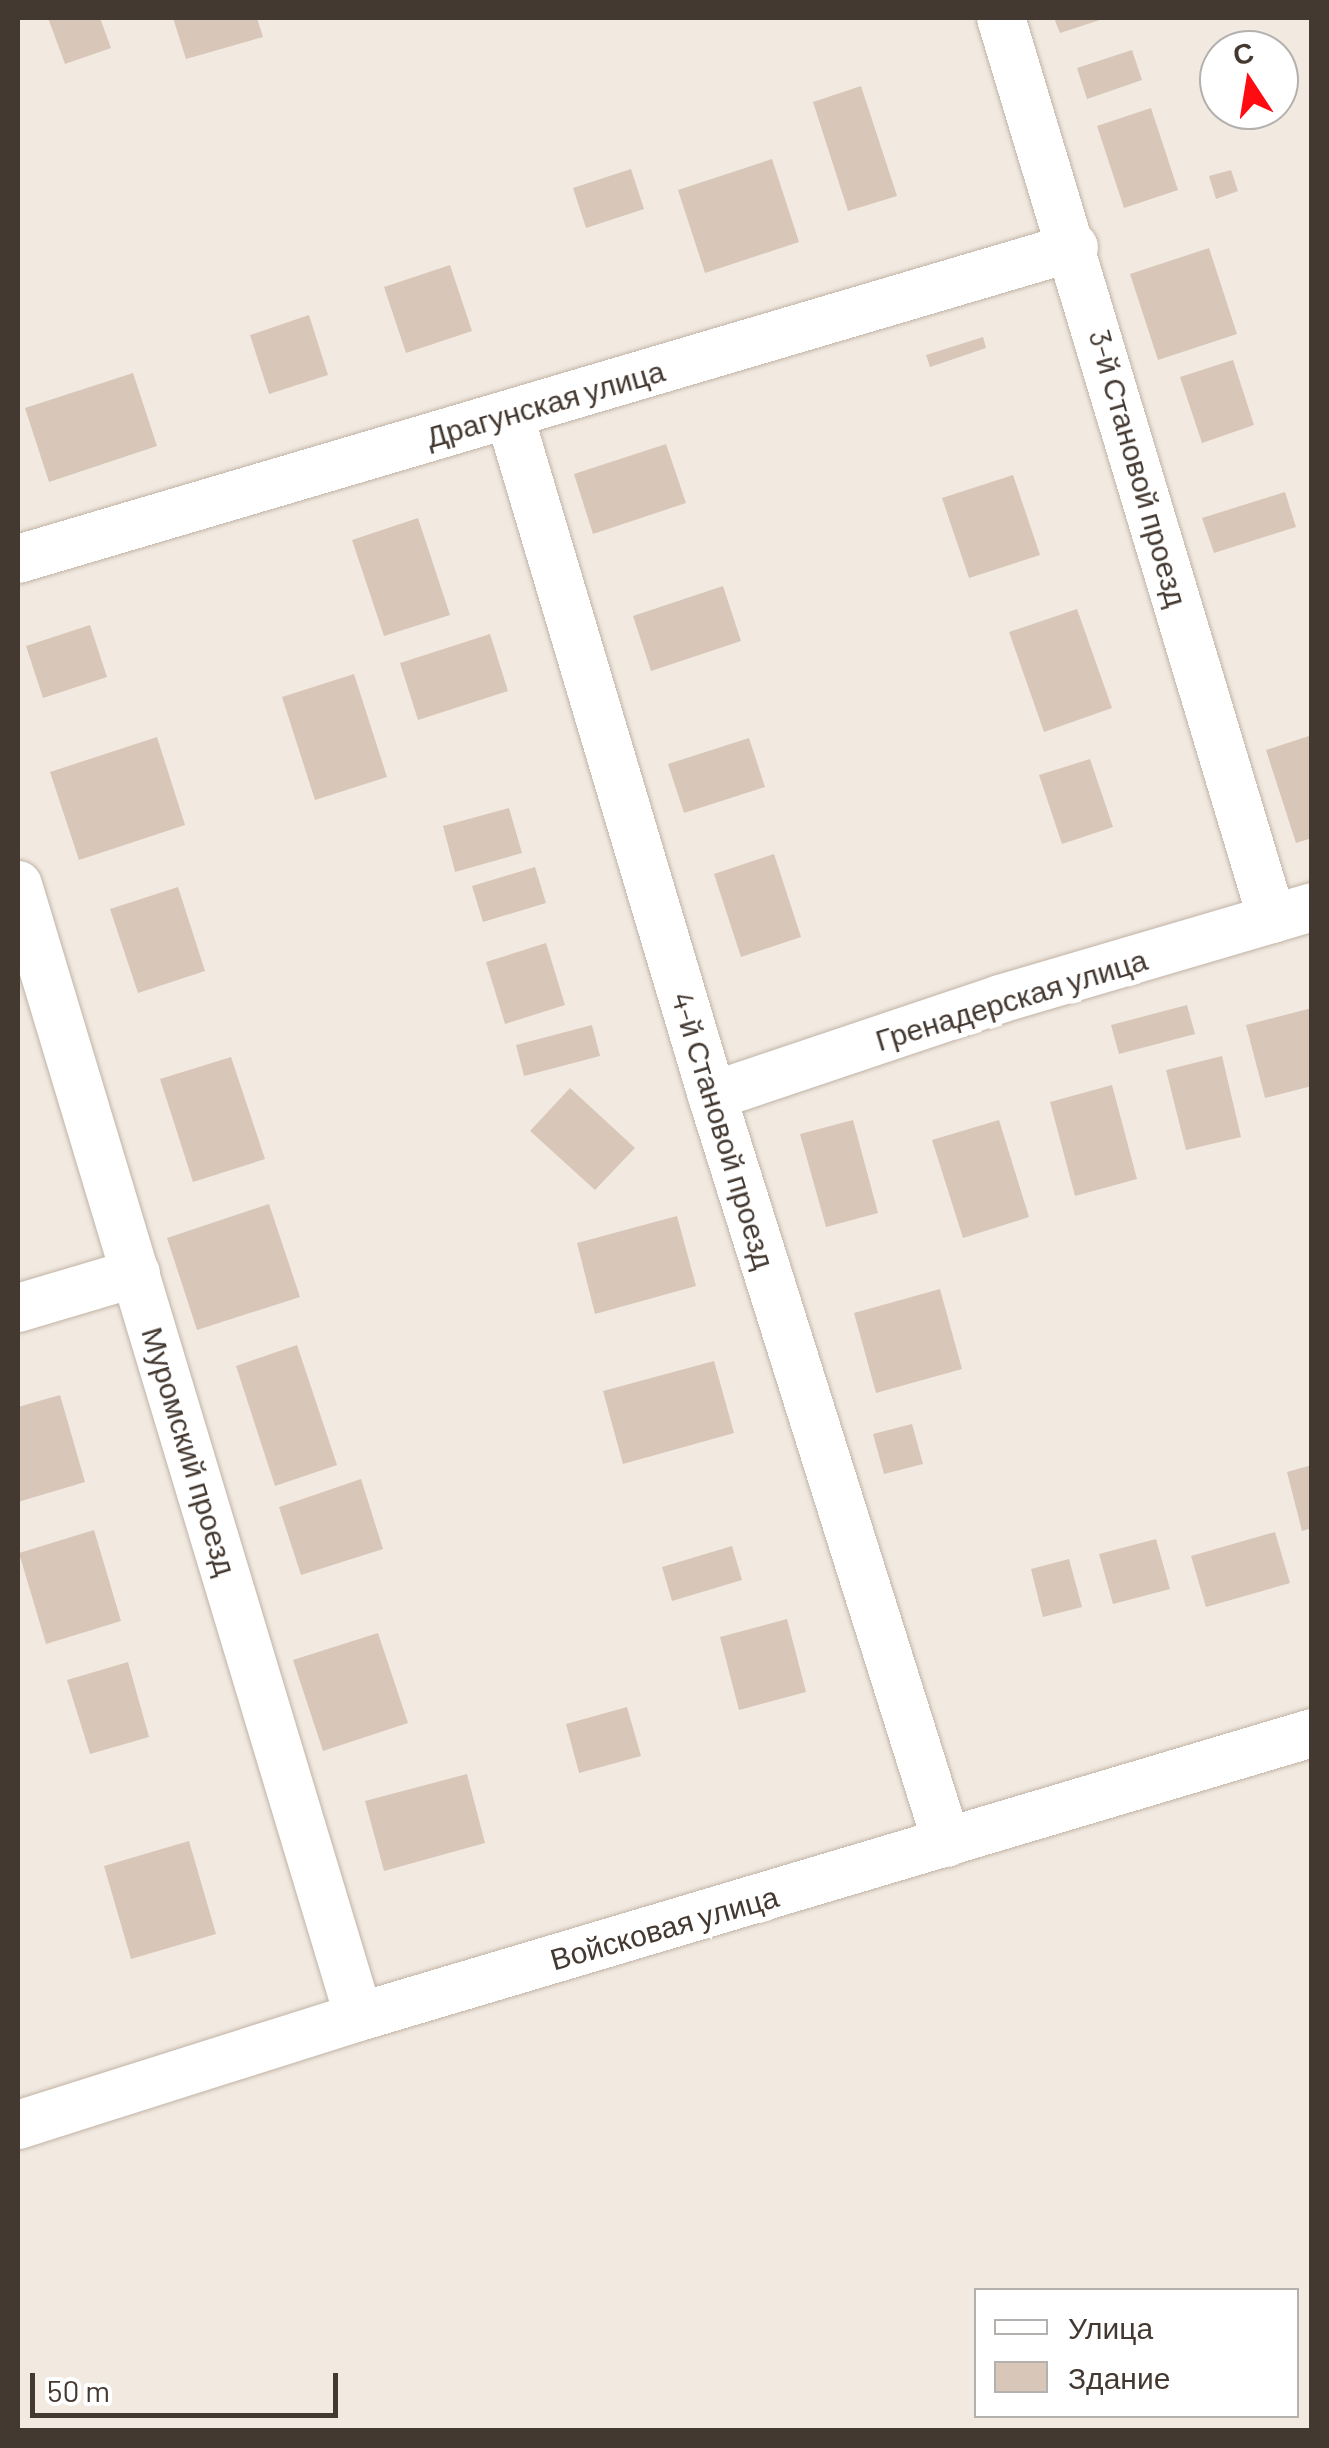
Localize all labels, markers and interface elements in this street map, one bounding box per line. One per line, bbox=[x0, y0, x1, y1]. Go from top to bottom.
north arrow bbox=[1199, 30, 1299, 130]
text: С bbox=[1230, 34, 1257, 71]
street label: 3-й Становой проезд bbox=[1082, 325, 1196, 611]
street label: Драгунская улица bbox=[422, 352, 668, 454]
street label: Гренадерская улица bbox=[871, 941, 1151, 1057]
street label: 4-й Становой проезд bbox=[665, 987, 783, 1273]
street label: Муромский проезд bbox=[135, 1322, 245, 1580]
street label: Войсковая улица bbox=[546, 1877, 782, 1977]
legend bbox=[974, 2288, 1299, 2418]
text: Улица bbox=[1068, 2309, 1153, 2345]
scale bar bbox=[35, 2353, 342, 2415]
text: Здание bbox=[1068, 2359, 1170, 2395]
text: 50 m bbox=[47, 2372, 110, 2408]

